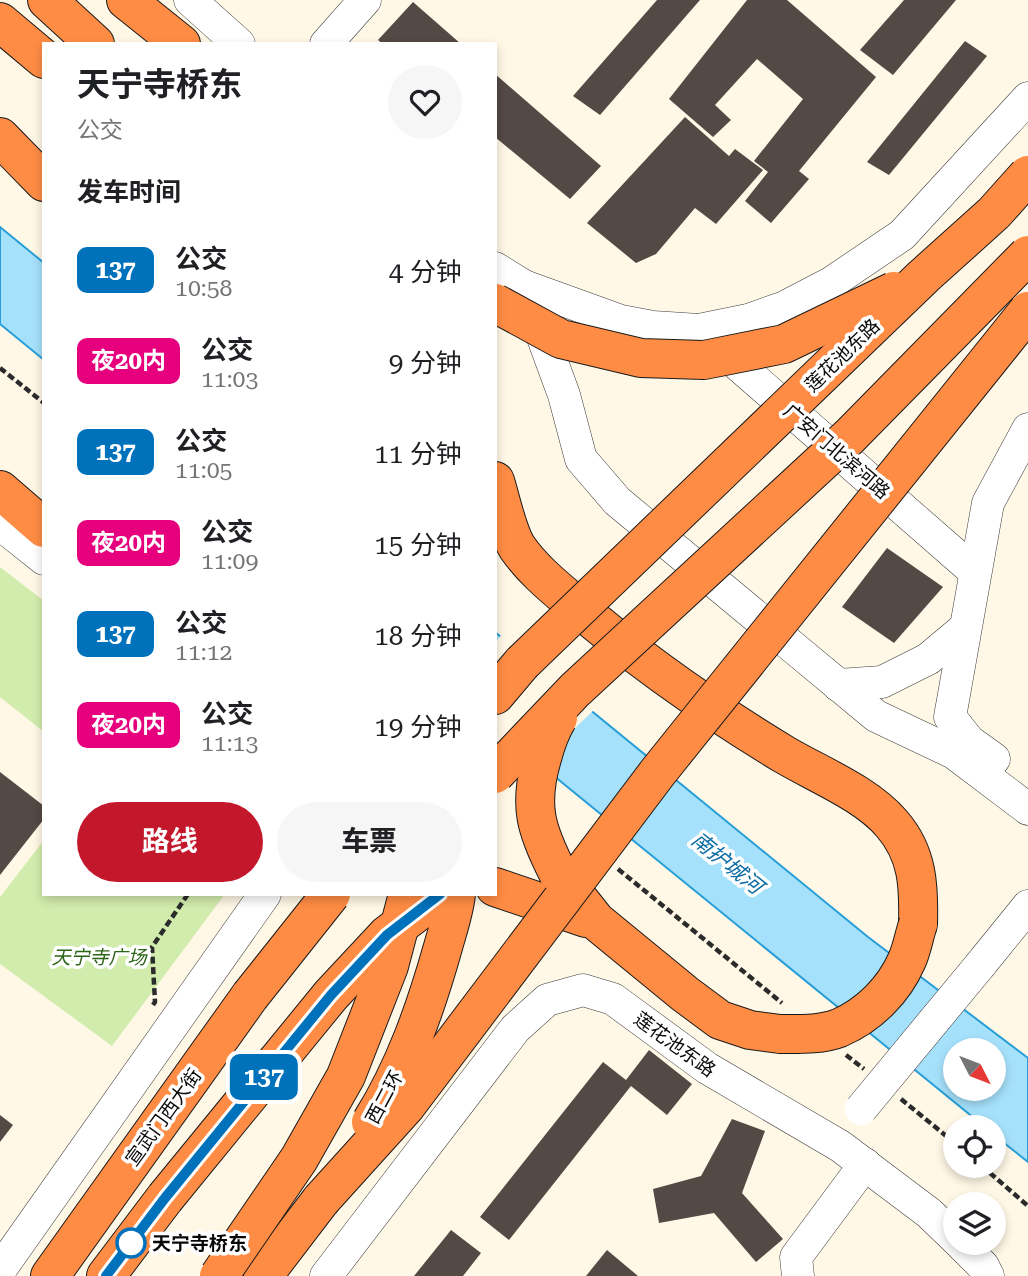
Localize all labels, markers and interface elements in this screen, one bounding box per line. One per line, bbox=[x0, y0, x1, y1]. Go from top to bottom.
text: 天宁寺桥东 bbox=[77, 65, 242, 104]
button: heart bbox=[388, 65, 462, 139]
text: 公交 bbox=[77, 117, 123, 144]
text: 发车时间 bbox=[77, 177, 181, 207]
text: 公交 bbox=[175, 244, 227, 274]
text: 137 bbox=[95, 256, 136, 284]
text: 4 分钟 bbox=[389, 257, 462, 287]
text: 10:58 bbox=[175, 275, 232, 302]
street label: 莲花池东路 bbox=[800, 314, 885, 397]
text: 公交 bbox=[201, 335, 253, 365]
text: 夜20内 bbox=[91, 347, 166, 375]
text: 9 分钟 bbox=[389, 348, 462, 378]
text: 11:03 bbox=[201, 366, 258, 393]
street label: 广安门北滨河路 bbox=[779, 399, 894, 504]
text: 公交 bbox=[175, 426, 227, 456]
text: 137 bbox=[95, 438, 136, 466]
text: 11 分钟 bbox=[374, 439, 462, 469]
text: 11:05 bbox=[175, 457, 232, 484]
text: 公交 bbox=[201, 517, 253, 547]
text: 夜20内 bbox=[91, 529, 166, 557]
text: 15 分钟 bbox=[374, 530, 462, 560]
text: 11:09 bbox=[201, 548, 258, 575]
text: 公交 bbox=[175, 608, 227, 638]
text: 137 bbox=[95, 620, 136, 648]
text: 18 分钟 bbox=[374, 621, 462, 651]
text: 11:12 bbox=[175, 639, 232, 666]
text: 公交 bbox=[201, 699, 253, 729]
text: 夜20内 bbox=[91, 711, 166, 739]
text: 19 分钟 bbox=[374, 712, 462, 742]
text: 11:13 bbox=[201, 730, 258, 757]
button: 路线 bbox=[77, 802, 263, 882]
button: 车票 bbox=[277, 802, 462, 882]
water label: 南护城河 bbox=[687, 827, 770, 901]
park label: 天宁寺广场 bbox=[51, 946, 148, 969]
street label: 莲花池东路 bbox=[630, 1007, 720, 1082]
north arrow bbox=[943, 1038, 1006, 1101]
map controls bbox=[943, 1038, 1006, 1255]
line badge: 137 bbox=[224, 1054, 304, 1100]
text: 137 bbox=[244, 1063, 284, 1091]
street label: 宣武门西大街 bbox=[121, 1064, 206, 1170]
street label: 西二环 bbox=[361, 1067, 408, 1128]
button: locate bbox=[943, 1115, 1006, 1178]
button: layers bbox=[943, 1192, 1006, 1255]
marker: 天宁寺桥东 bbox=[116, 1228, 146, 1258]
place label: 天宁寺桥东 bbox=[152, 1232, 247, 1255]

